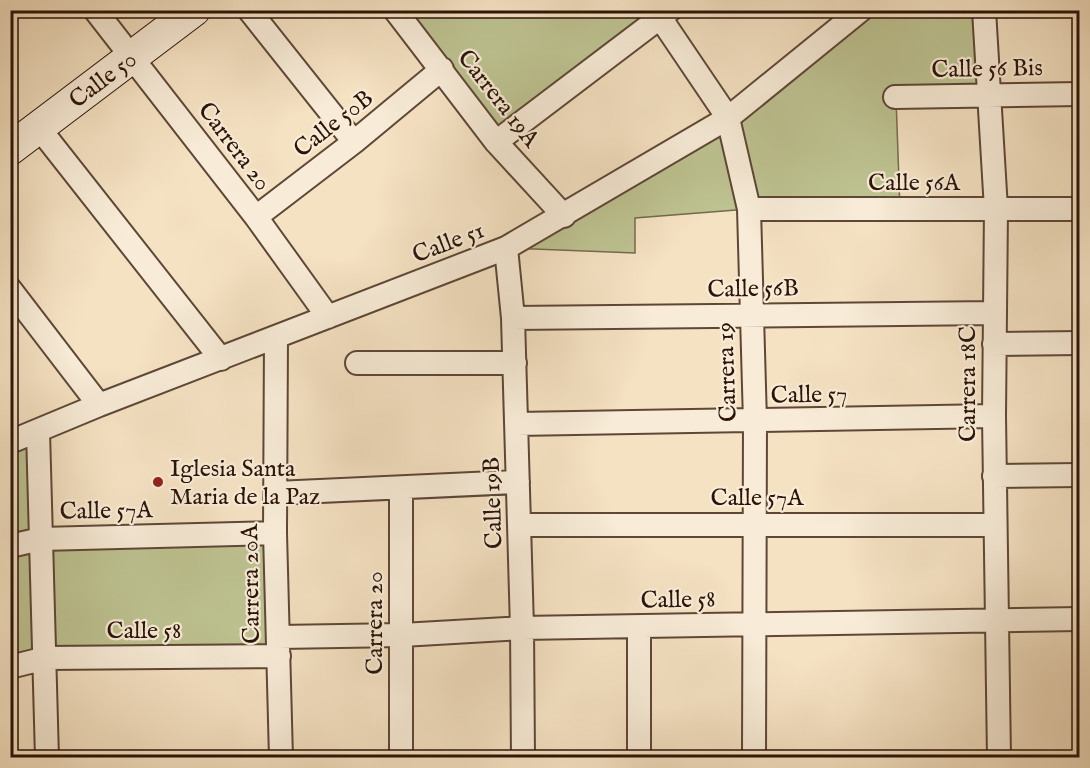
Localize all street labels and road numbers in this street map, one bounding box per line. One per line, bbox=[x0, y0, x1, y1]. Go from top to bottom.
street label: Carrera 19A bbox=[450, 44, 546, 155]
street label: Calle 50 bbox=[63, 45, 144, 116]
street label: Calle 56 Bis bbox=[931, 53, 1043, 86]
street label: Calle 50B bbox=[288, 83, 380, 165]
street label: Carrera 20 bbox=[190, 96, 277, 198]
street label: Calle 56A bbox=[868, 168, 961, 199]
street label: Calle 51 bbox=[408, 216, 489, 271]
street label: Calle 56B bbox=[707, 273, 799, 306]
street label: Carrera 19 bbox=[710, 321, 745, 422]
street label: Carrera 18C bbox=[953, 326, 984, 442]
street label: Calle 57 bbox=[770, 379, 848, 412]
street label: Calle 19B bbox=[476, 456, 511, 550]
street label: Calle 57A bbox=[711, 483, 804, 514]
street label: Calle 57A bbox=[59, 495, 154, 528]
street label: Carrera 20A bbox=[235, 523, 268, 644]
street label: Carrera 20 bbox=[360, 571, 391, 675]
street label: Calle 58 bbox=[640, 584, 716, 617]
street label: Calle 58 bbox=[107, 616, 181, 647]

